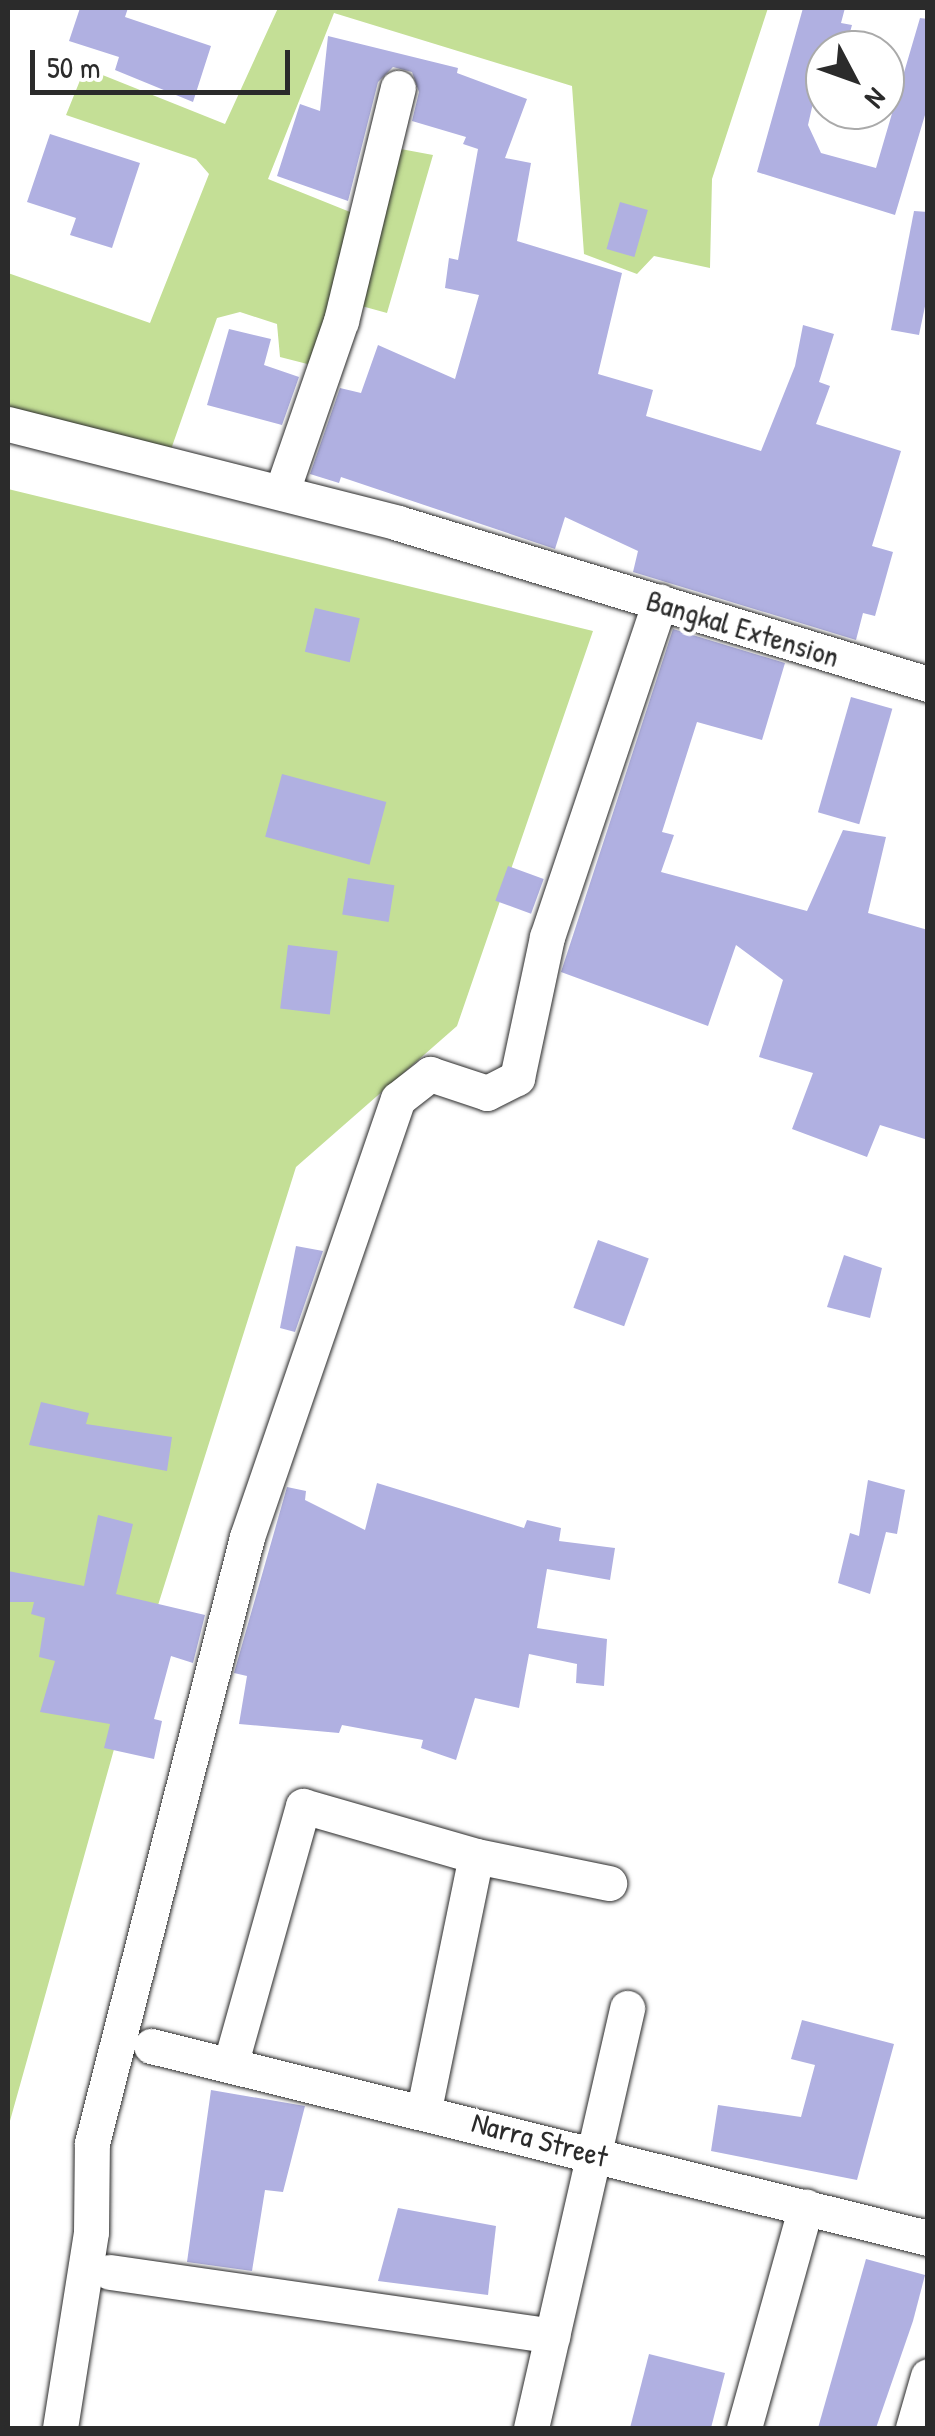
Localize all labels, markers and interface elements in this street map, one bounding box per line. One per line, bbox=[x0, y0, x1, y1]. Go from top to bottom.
scale bar bbox=[35, 30, 295, 92]
north arrow bbox=[805, 30, 905, 130]
text: 50 m bbox=[47, 47, 100, 87]
text: N bbox=[857, 80, 895, 116]
street label: Bangkal Extension bbox=[642, 582, 844, 674]
street label: Narra Street bbox=[468, 2104, 612, 2174]

